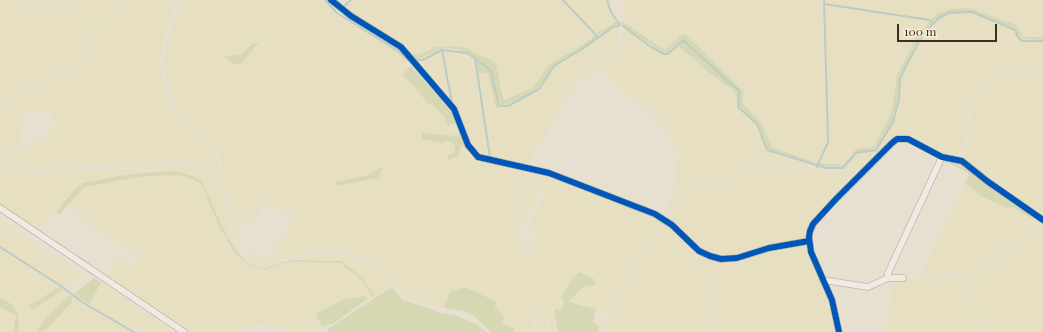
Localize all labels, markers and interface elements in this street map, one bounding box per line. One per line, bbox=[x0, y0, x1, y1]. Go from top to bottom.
scale bar bbox=[899, 16, 999, 42]
text: 100 m bbox=[904, 23, 936, 39]

